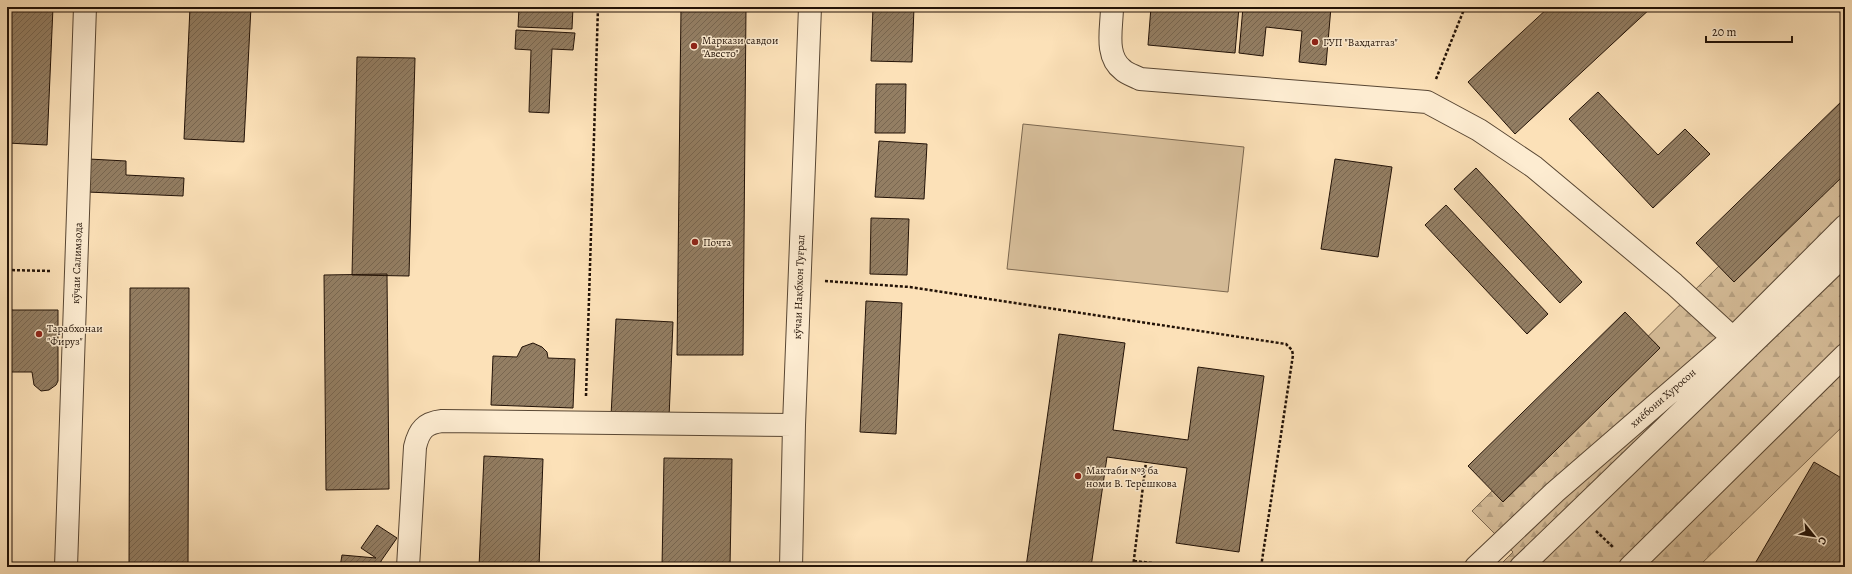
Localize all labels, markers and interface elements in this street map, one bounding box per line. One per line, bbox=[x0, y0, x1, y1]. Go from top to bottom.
scale bar bbox=[1706, 18, 1792, 44]
text: 20 m bbox=[1712, 24, 1736, 40]
place label: Маркази савдои "Авесто" bbox=[702, 33, 778, 61]
place label: ГУП "Вахдатгаз" bbox=[1323, 35, 1398, 50]
marker: ГУП "Вахдатгаз" bbox=[1310, 37, 1320, 47]
marker: Маркази савдои "Авесто" bbox=[689, 41, 699, 51]
street label: кӯчаи Салимзода bbox=[68, 221, 86, 304]
street label: кӯчаи Нақбхон Туғрал bbox=[790, 234, 808, 340]
place label: Почта bbox=[703, 235, 732, 250]
marker: Почта bbox=[690, 237, 700, 247]
place label: Тарабхонаи "Фируз" bbox=[47, 321, 103, 349]
marker: Тарабхонаи "Фируз" bbox=[34, 329, 44, 339]
street label: хиёбони Хуросон bbox=[1627, 365, 1699, 431]
place label: Мактаби №3 ба номи В. Терешкова bbox=[1086, 463, 1178, 491]
marker: Мактаби №3 ба номи В. Терешкова bbox=[1073, 471, 1083, 481]
north arrow bbox=[1794, 516, 1834, 556]
text: С bbox=[1814, 534, 1830, 548]

